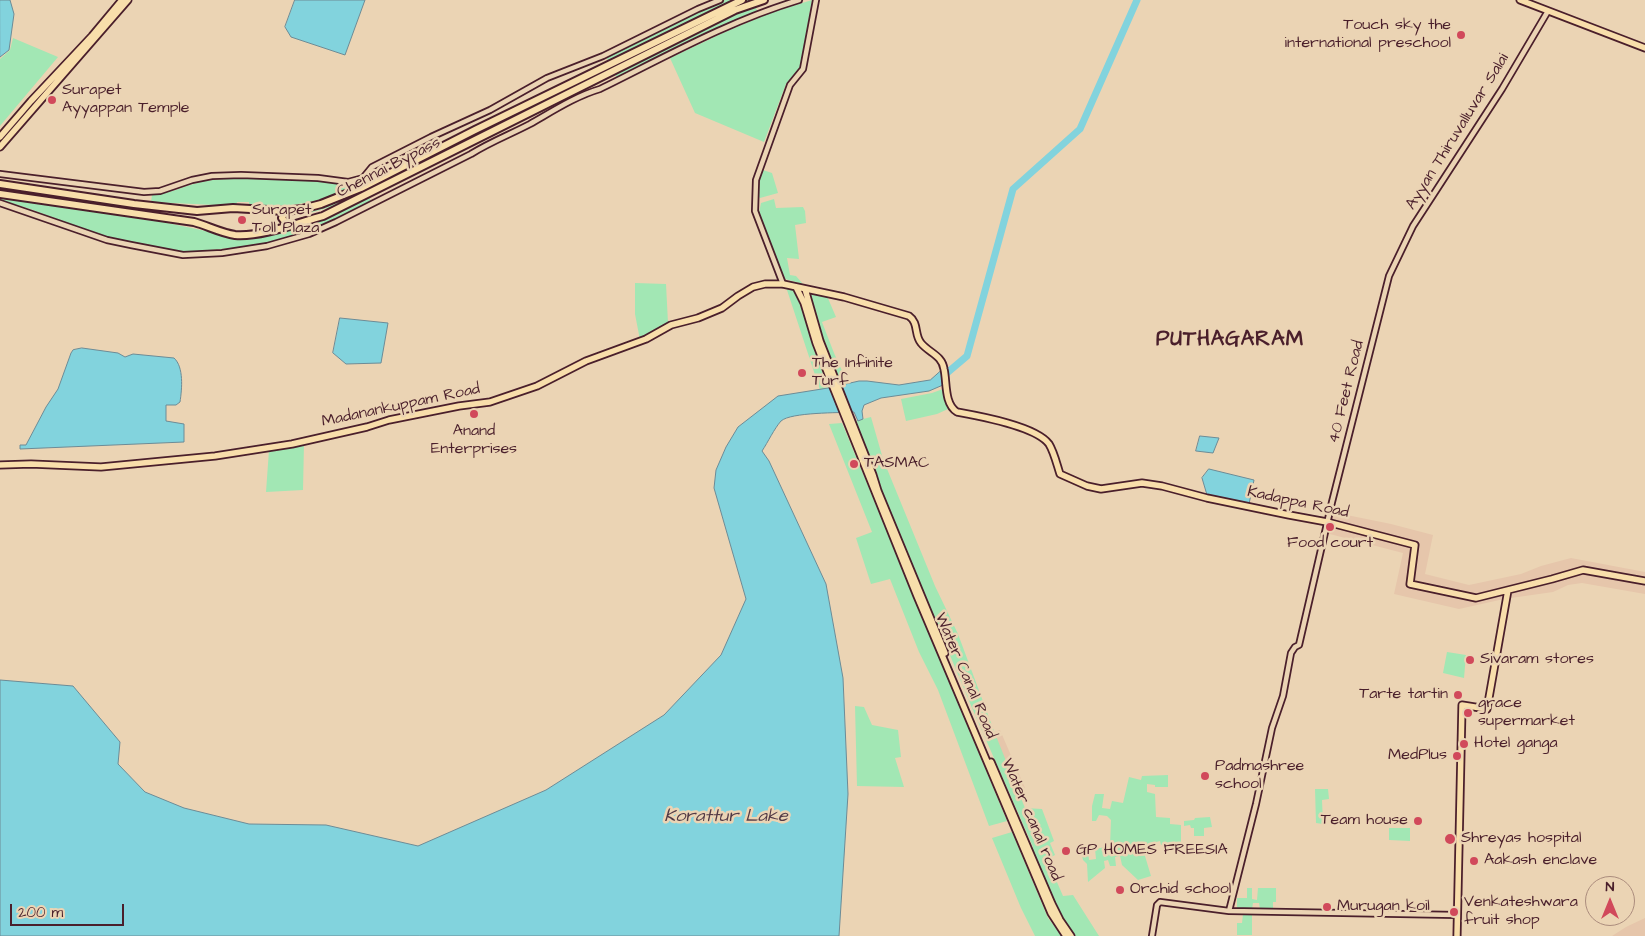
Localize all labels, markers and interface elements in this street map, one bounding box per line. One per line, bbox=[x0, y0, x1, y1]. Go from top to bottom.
place label: Touch sky the international preschool bbox=[1285, 16, 1451, 54]
marker: Touch sky the international preschool bbox=[1455, 29, 1467, 41]
street label: Ayyan Thiruvalluvar Salai bbox=[1402, 50, 1514, 214]
place label: Surapet Ayyappan Temple bbox=[62, 81, 189, 119]
marker: Surapet Ayyappan Temple bbox=[46, 94, 58, 106]
street label: Chennai Bypass bbox=[334, 134, 444, 202]
place label: Surapet Toll Plaza bbox=[252, 201, 319, 239]
marker: Surapet Toll Plaza bbox=[236, 214, 248, 226]
district label: PUTHAGARAM bbox=[1155, 328, 1305, 354]
street label: 40 Feet Road bbox=[1325, 339, 1369, 445]
place label: The Infinite Turf bbox=[812, 354, 893, 392]
marker: The Infinite Turf bbox=[796, 367, 808, 379]
street label: Madanankuppam Road bbox=[320, 380, 482, 432]
marker: Anand Enterprises bbox=[468, 408, 480, 420]
place label: Anand Enterprises bbox=[431, 422, 517, 460]
place label: TASMAC bbox=[864, 454, 929, 474]
marker: TASMAC bbox=[848, 458, 860, 470]
street label: Kadappa Road bbox=[1245, 483, 1351, 523]
marker: Food court bbox=[1324, 521, 1336, 533]
place label: Food court bbox=[1287, 534, 1373, 554]
street label: Water Canal Road bbox=[930, 610, 1000, 742]
place label: Sivaram stores bbox=[1480, 650, 1594, 670]
marker: Sivaram stores bbox=[1464, 654, 1476, 666]
place label: Tarte tartin bbox=[1359, 685, 1448, 705]
marker: Tarte tartin bbox=[1452, 689, 1464, 701]
place label: grace supermarket bbox=[1478, 694, 1575, 732]
marker: grace supermarket bbox=[1462, 707, 1474, 719]
place label: Hotel ganga bbox=[1474, 734, 1558, 754]
marker: Hotel ganga bbox=[1458, 738, 1470, 750]
place label: MedPlus bbox=[1388, 746, 1447, 766]
marker: MedPlus bbox=[1451, 750, 1463, 762]
street label: Water canal road bbox=[997, 756, 1065, 884]
place label: Padmashree school bbox=[1215, 757, 1304, 795]
marker: Padmashree school bbox=[1199, 770, 1211, 782]
water label: Korattur Lake bbox=[664, 806, 788, 828]
place label: Team house bbox=[1321, 811, 1408, 831]
marker: Team house bbox=[1412, 815, 1424, 827]
place label: Shreyas hospital bbox=[1461, 829, 1581, 849]
marker: Shreyas hospital bbox=[1443, 832, 1457, 846]
place label: GP HOMES FREESIA bbox=[1076, 841, 1228, 861]
marker: GP HOMES FREESIA bbox=[1060, 845, 1072, 857]
place label: Aakash enclave bbox=[1484, 851, 1597, 871]
marker: Aakash enclave bbox=[1468, 855, 1480, 867]
north arrow bbox=[1585, 876, 1635, 926]
text: N bbox=[1606, 877, 1614, 897]
place label: Orchid school bbox=[1130, 880, 1231, 900]
marker: Orchid school bbox=[1114, 884, 1126, 896]
place label: Venkateshwara fruit shop bbox=[1464, 893, 1578, 931]
scale bar bbox=[12, 894, 126, 926]
place label: Murugan koil bbox=[1337, 897, 1430, 917]
marker: Murugan koil bbox=[1321, 901, 1333, 913]
text: 200 m bbox=[18, 902, 63, 923]
marker: Venkateshwara fruit shop bbox=[1448, 906, 1460, 918]

